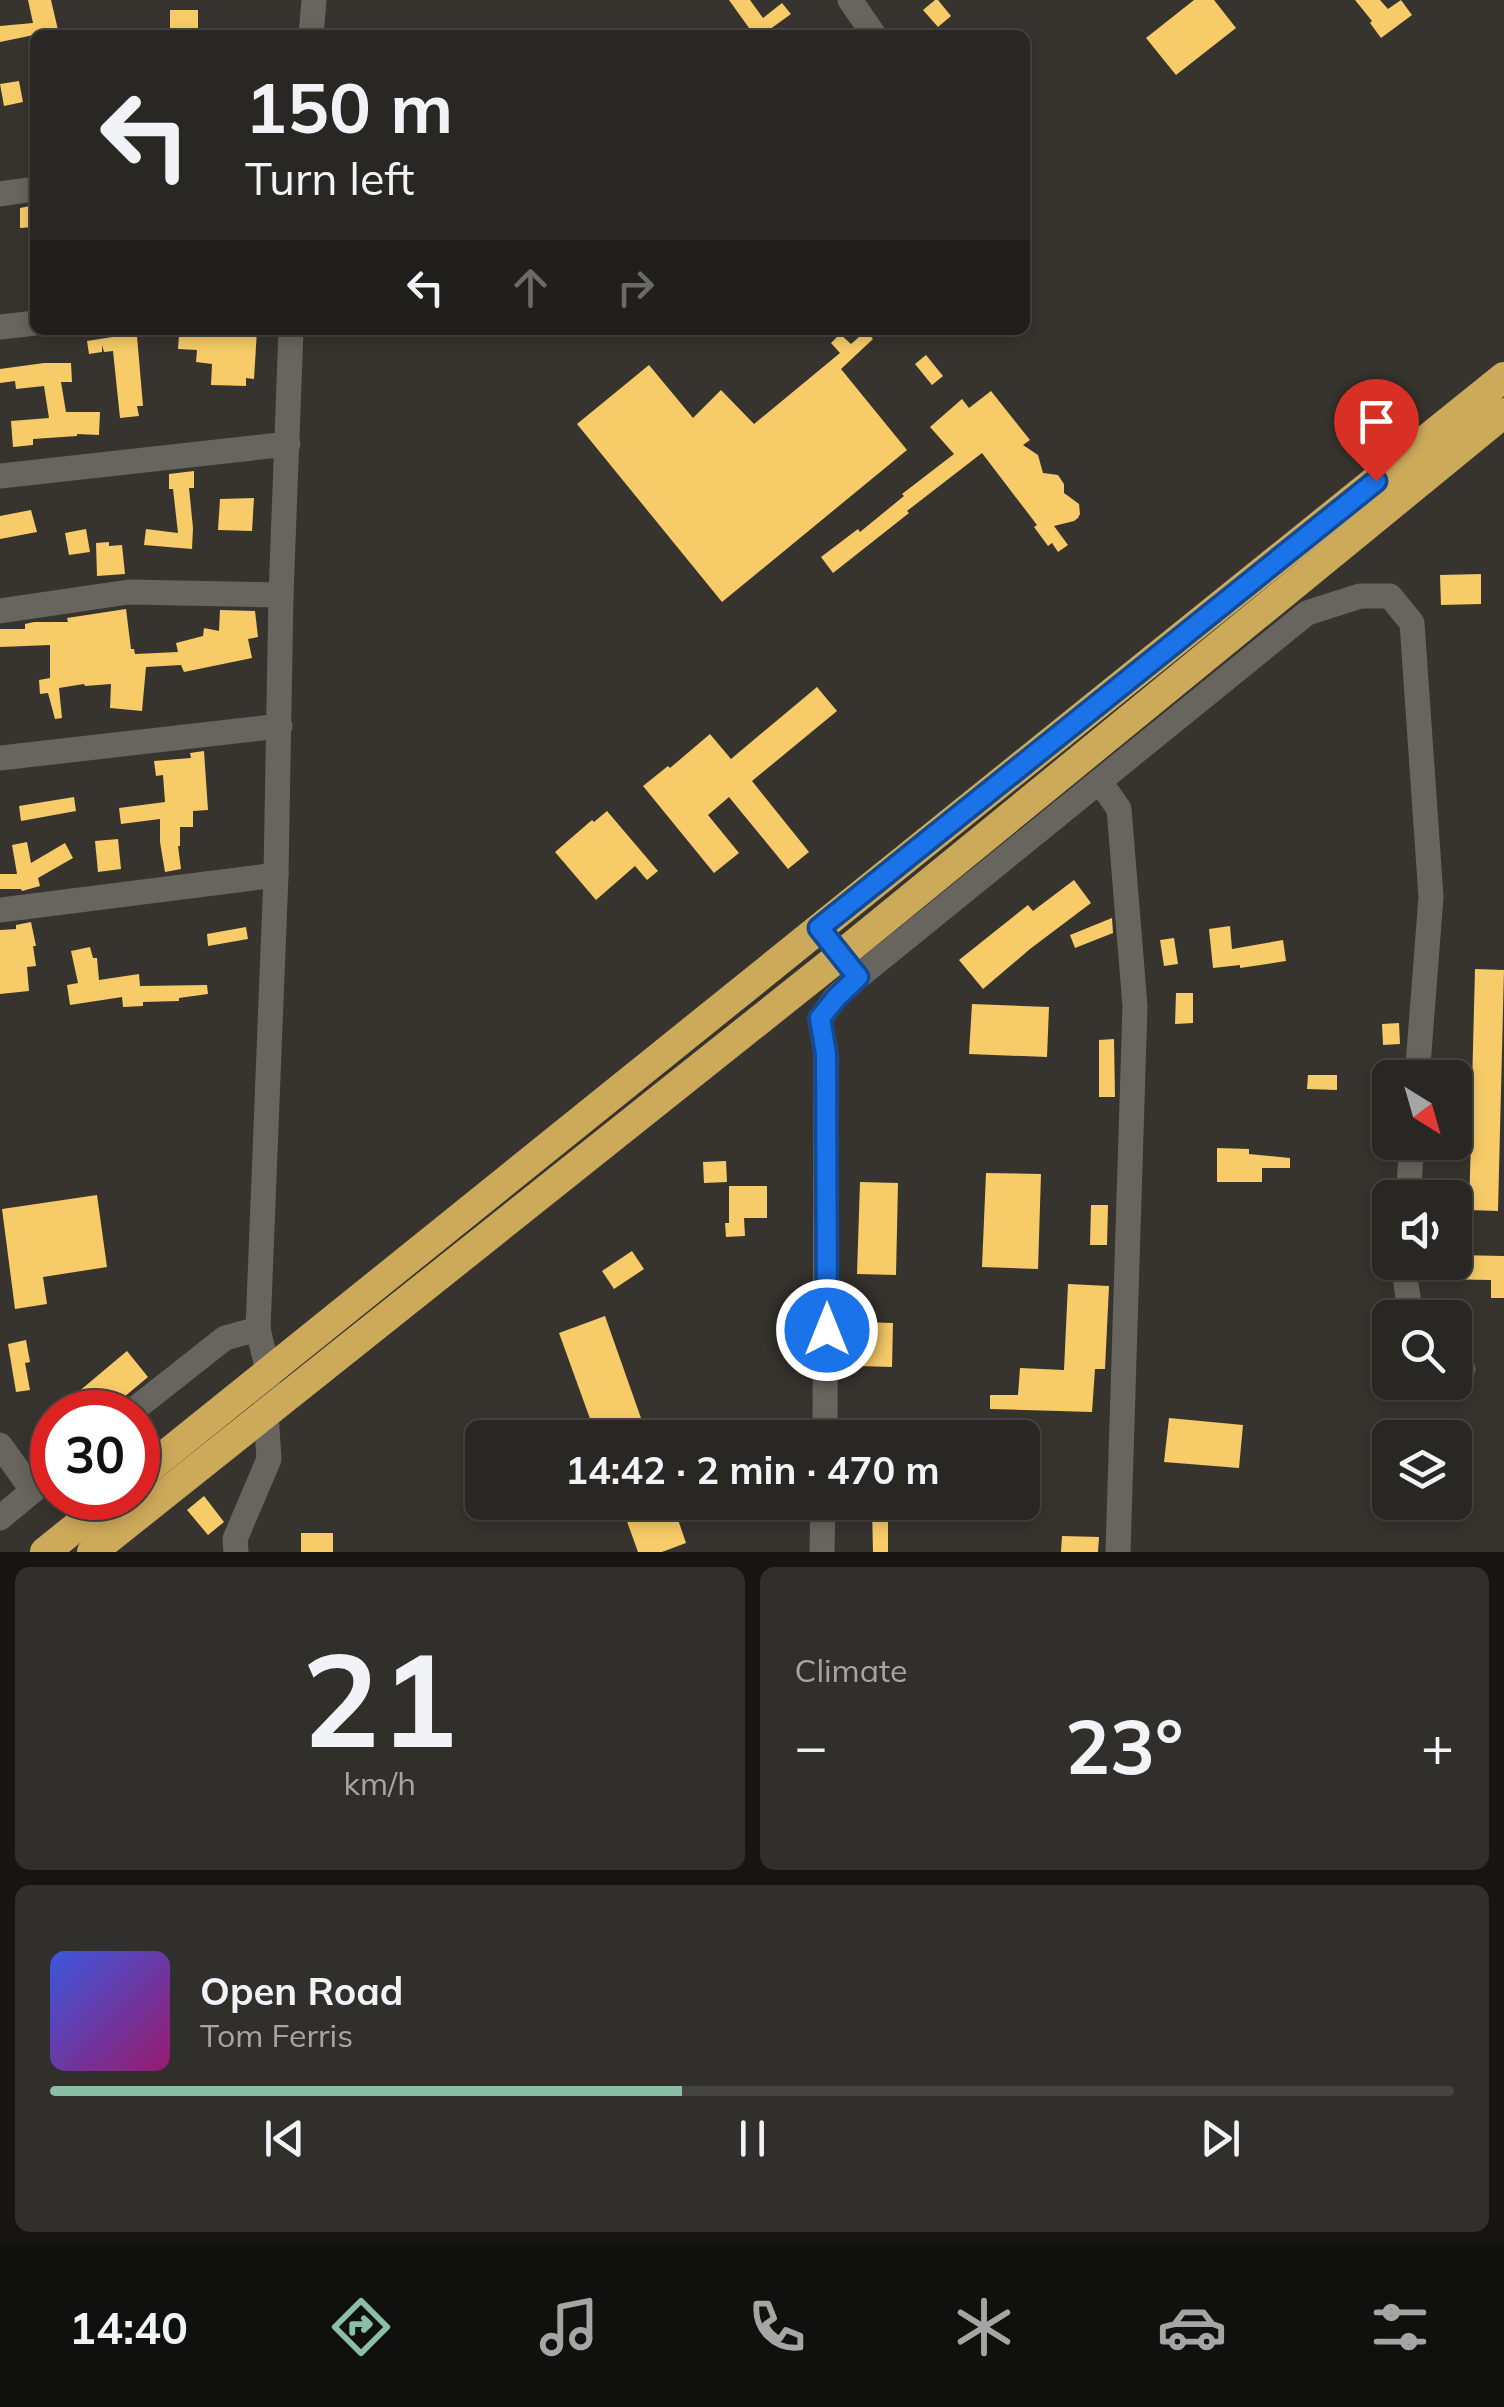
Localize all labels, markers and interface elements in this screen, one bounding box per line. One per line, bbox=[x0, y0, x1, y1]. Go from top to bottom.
text: 150 m bbox=[245, 63, 453, 151]
icon: left bbox=[80, 70, 210, 200]
text: Turn left bbox=[245, 150, 414, 206]
icon: left bbox=[398, 260, 453, 315]
icon: ahead bbox=[503, 260, 558, 315]
icon: right bbox=[608, 260, 663, 315]
pin bbox=[1334, 379, 1419, 482]
icon: arrive bbox=[1349, 394, 1404, 449]
north arrow bbox=[1372, 1060, 1472, 1160]
map controls bbox=[1372, 1060, 1472, 1520]
button: sound bbox=[1372, 1180, 1472, 1280]
position arrow bbox=[775, 1278, 879, 1382]
button: search bbox=[1372, 1300, 1472, 1400]
speed limit sign: 30 bbox=[30, 1390, 160, 1520]
button: layers bbox=[1372, 1420, 1472, 1520]
text: 14:42 · 2 min · 470 m bbox=[565, 1446, 940, 1494]
text: 21 bbox=[302, 1616, 458, 1780]
text: Climate bbox=[795, 1650, 907, 1690]
text: 23° bbox=[1065, 1699, 1183, 1793]
text: − bbox=[795, 1711, 828, 1780]
text: + bbox=[1421, 1711, 1454, 1780]
text: km/h bbox=[344, 1763, 416, 1803]
text: Open Road bbox=[200, 1967, 403, 2015]
text: Tom Ferris bbox=[200, 2015, 353, 2055]
icon: previous bbox=[257, 2111, 312, 2166]
icon: pause bbox=[725, 2111, 780, 2166]
icon: next bbox=[1193, 2111, 1248, 2166]
icon: directions bbox=[326, 2292, 396, 2362]
icon: music bbox=[534, 2292, 604, 2362]
icon: phone bbox=[742, 2292, 812, 2362]
icon: climate bbox=[949, 2292, 1019, 2362]
icon: car bbox=[1157, 2292, 1227, 2362]
icon: filters bbox=[1365, 2292, 1435, 2362]
text: 14:40 bbox=[69, 2299, 188, 2355]

